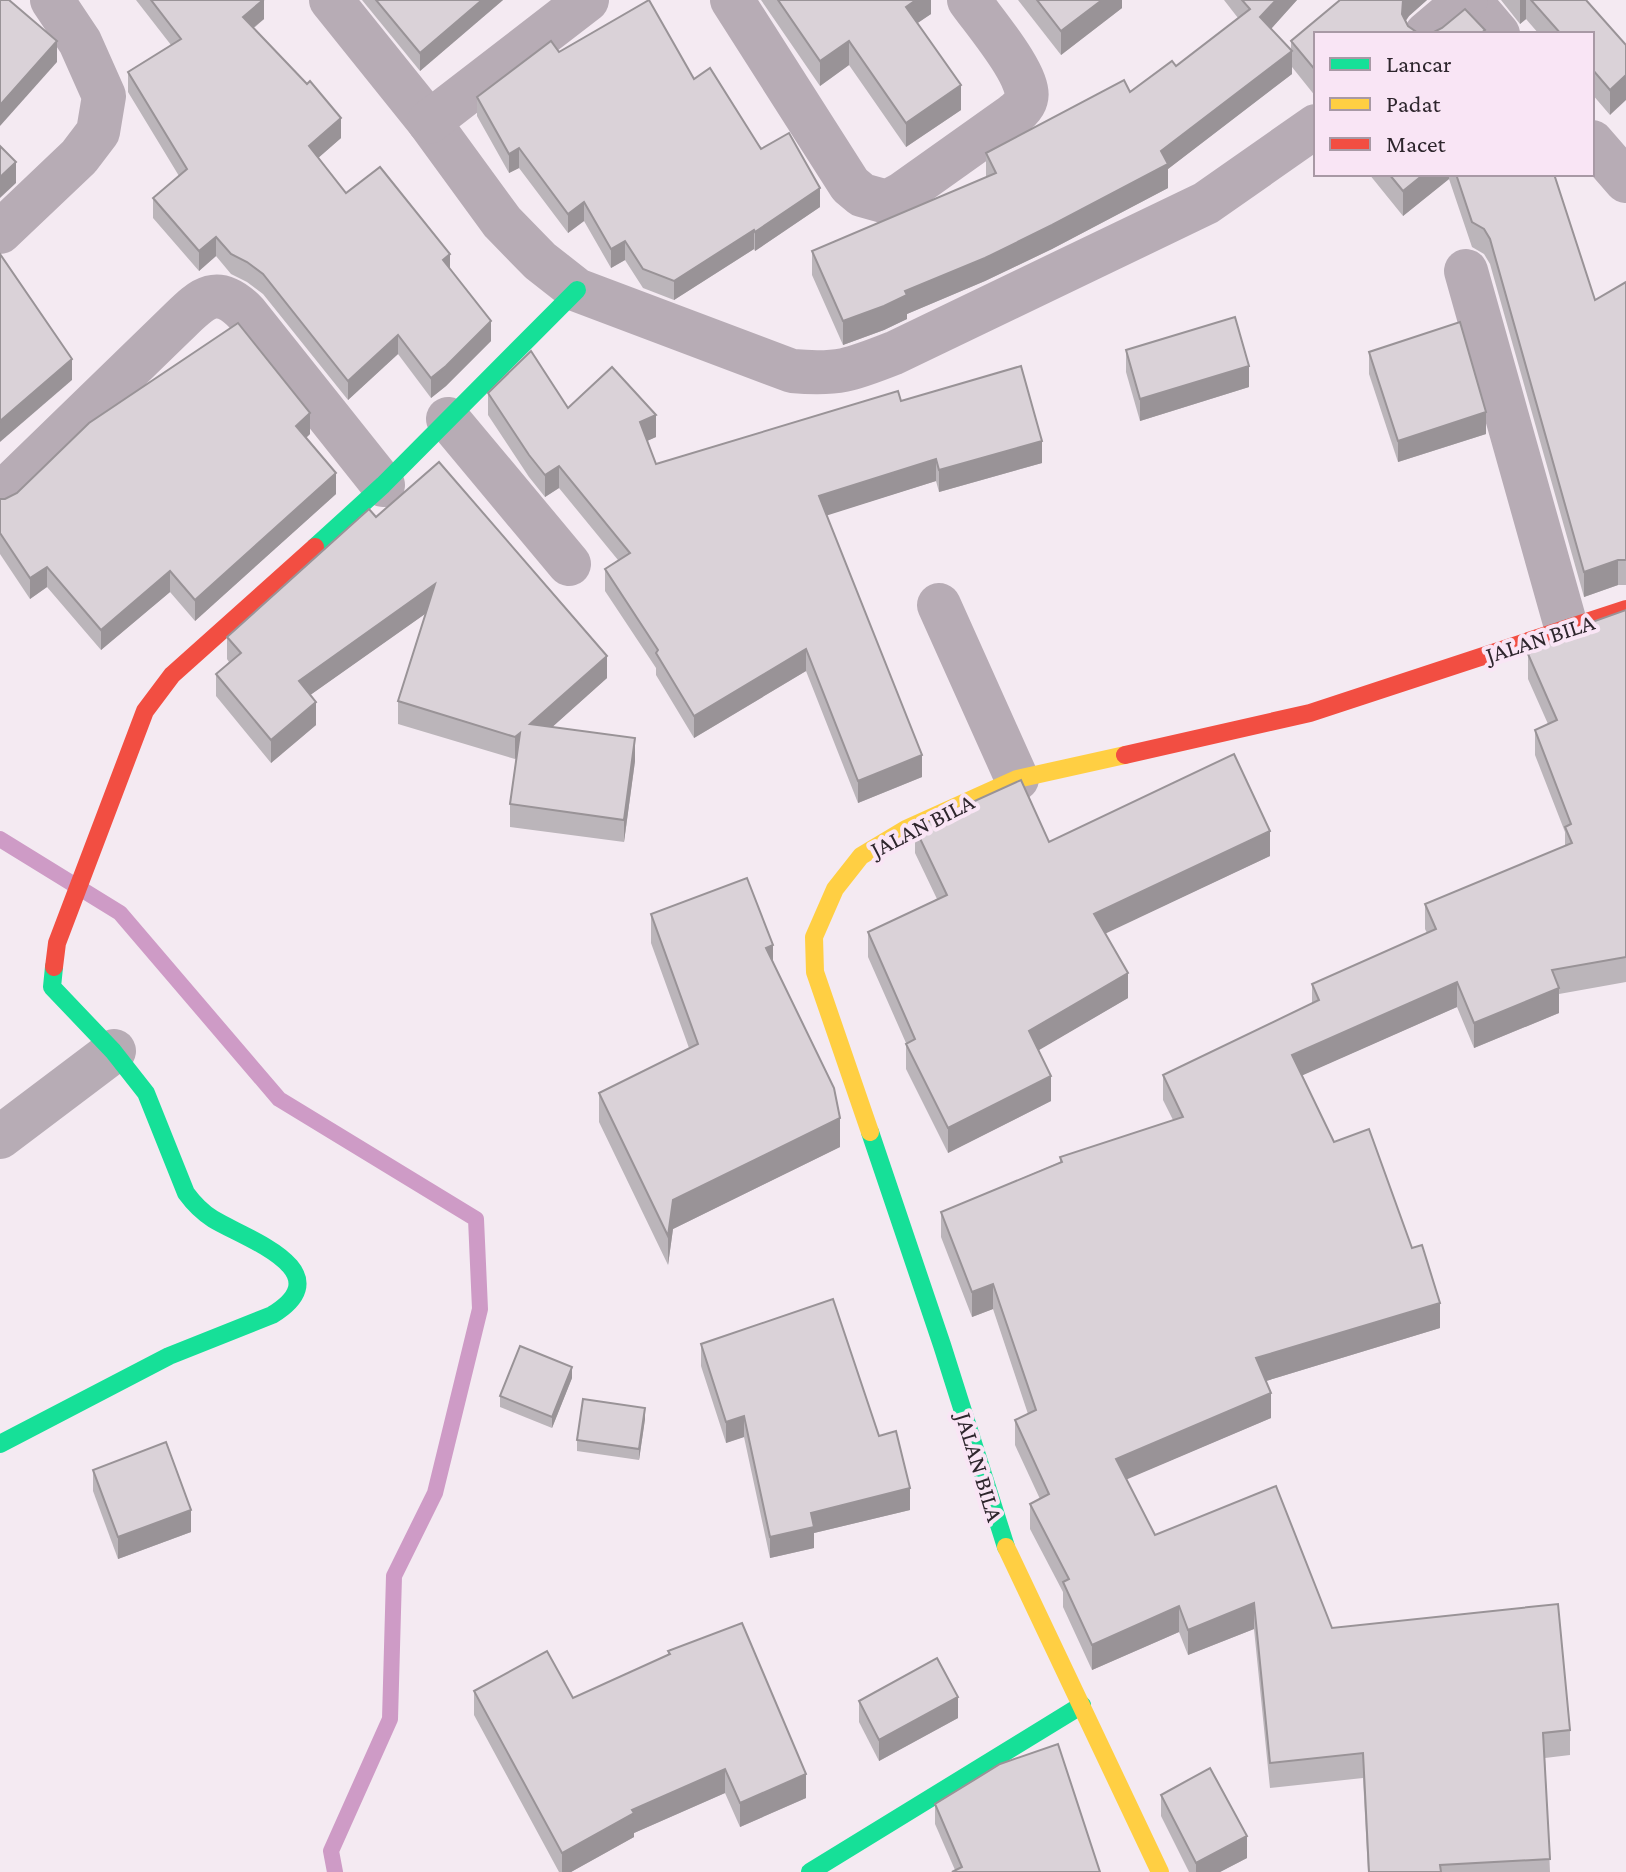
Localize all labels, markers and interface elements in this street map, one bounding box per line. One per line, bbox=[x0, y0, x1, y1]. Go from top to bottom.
legend bbox=[1314, 32, 1594, 176]
text: Lancar bbox=[1386, 50, 1452, 77]
text: Padat bbox=[1386, 90, 1442, 117]
text: Macet bbox=[1386, 130, 1446, 157]
street label: JALAN BILA bbox=[1480, 608, 1598, 669]
street label: JALAN BILA bbox=[864, 787, 979, 864]
street label: JALAN BILA bbox=[950, 1407, 1009, 1525]

